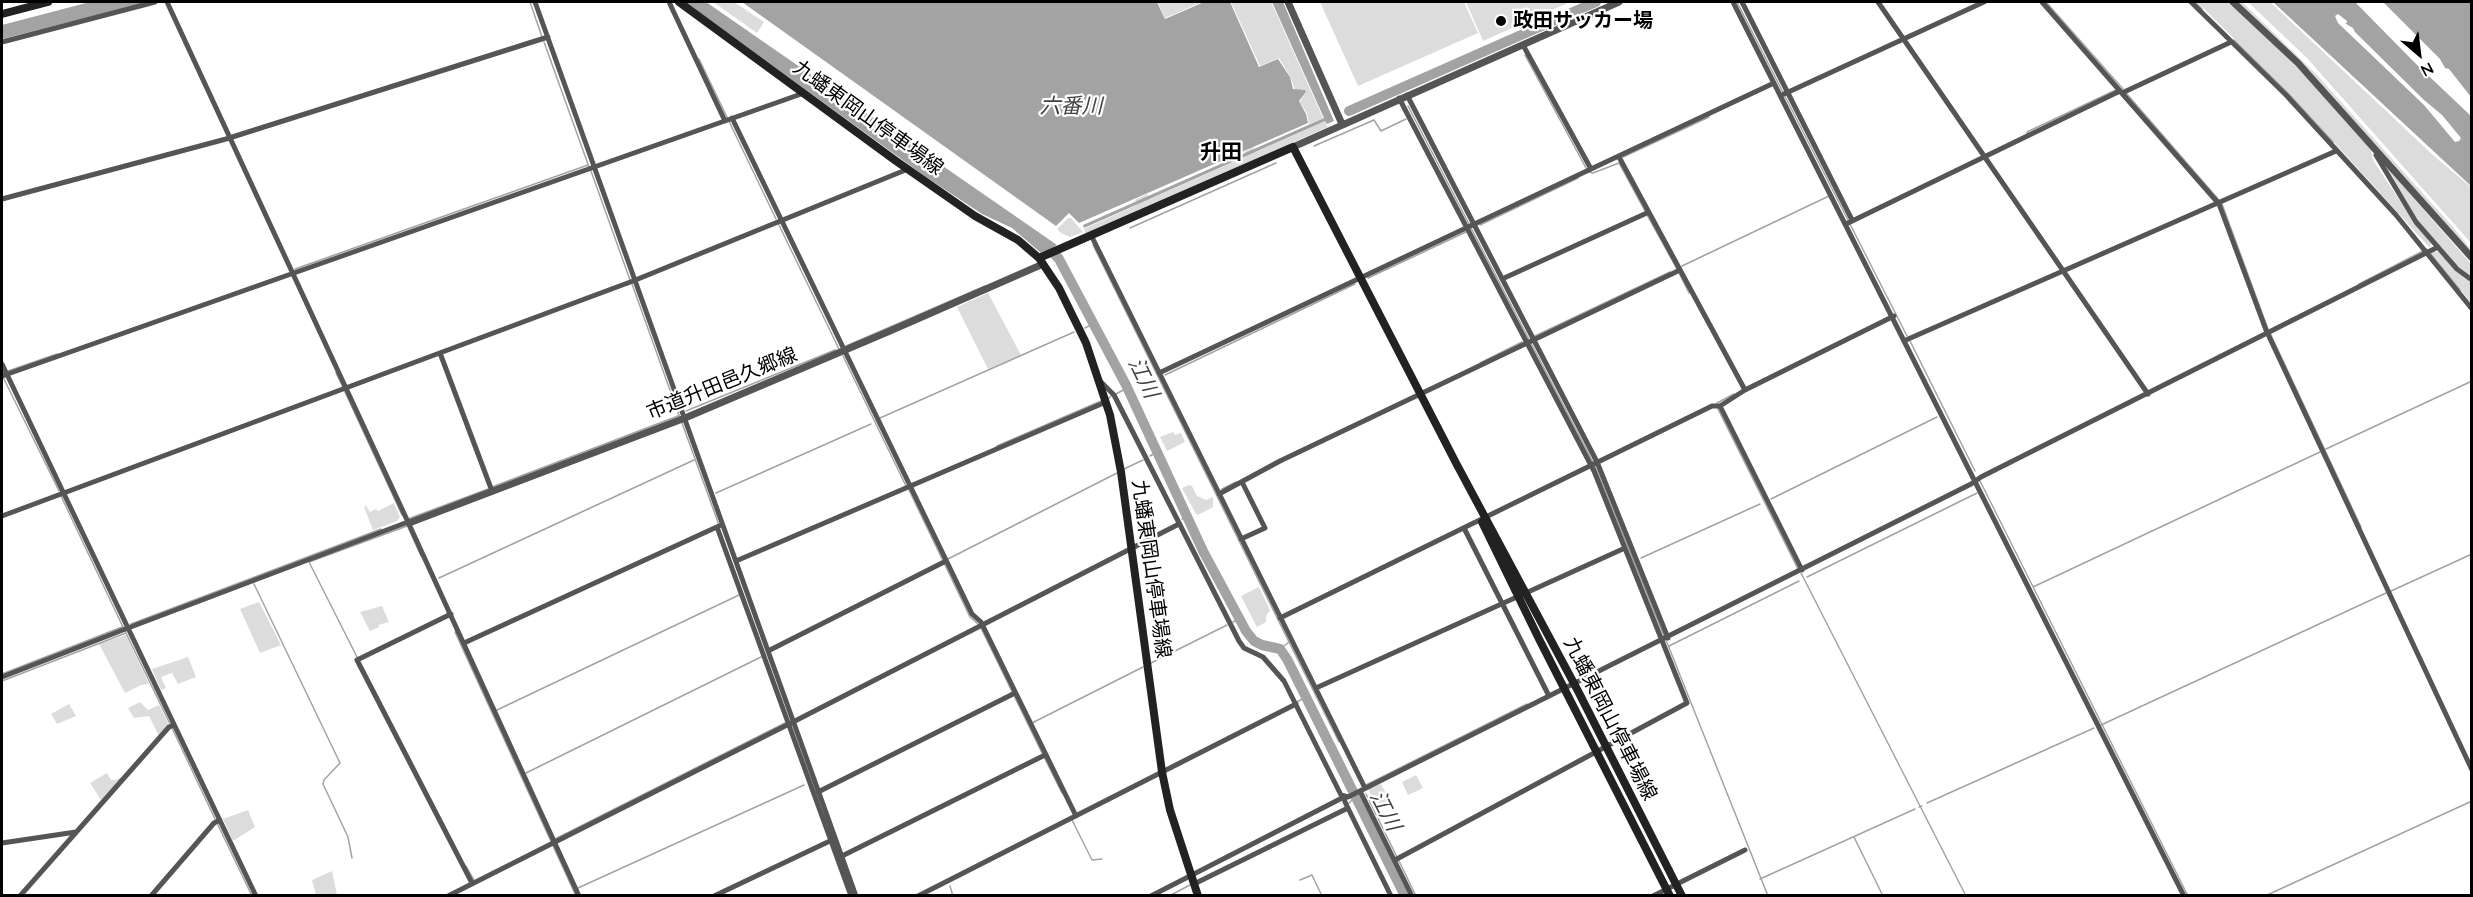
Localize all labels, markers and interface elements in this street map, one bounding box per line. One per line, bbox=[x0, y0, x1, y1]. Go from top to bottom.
place label: 政田サッカー場 bbox=[1513, 9, 1653, 33]
marker: 政田サッカー場 bbox=[1494, 14, 1508, 28]
north arrow bbox=[2389, 24, 2449, 84]
street label: 九蟠東岡山停車場線 bbox=[788, 55, 948, 181]
text: N bbox=[2418, 58, 2437, 81]
water label: 六番川 bbox=[1040, 94, 1102, 120]
district label: 升田 bbox=[1200, 140, 1242, 166]
street label: 市道升田邑久郷線 bbox=[643, 343, 801, 425]
water label: 江川 bbox=[1122, 354, 1164, 402]
street label: 九蟠東岡山停車場線 bbox=[1127, 478, 1175, 660]
street label: 九蟠東岡山停車場線 bbox=[1558, 633, 1662, 805]
water label: 江川 bbox=[1364, 787, 1406, 835]

